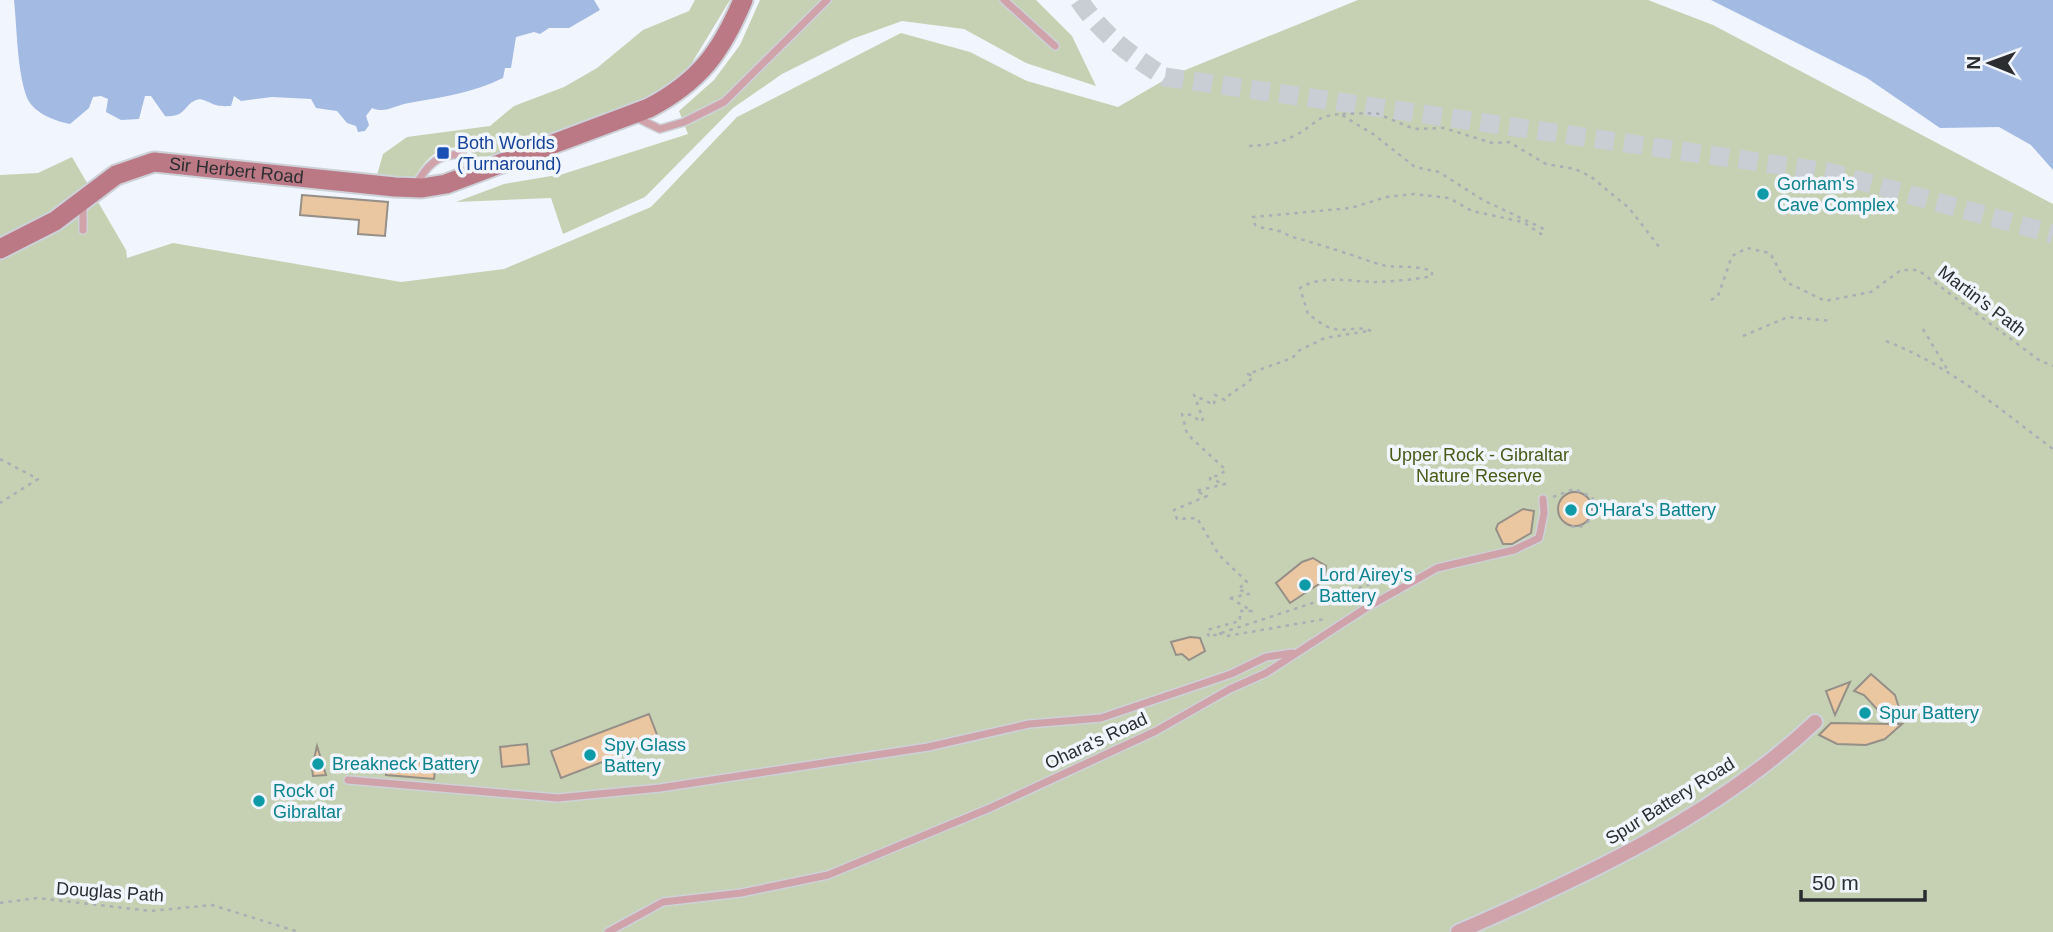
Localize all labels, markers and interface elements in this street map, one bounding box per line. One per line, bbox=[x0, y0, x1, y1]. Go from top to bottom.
north arrow bbox=[1955, 28, 2025, 98]
text: N bbox=[1963, 56, 1984, 70]
place label: Both Worlds (Turnaround) bbox=[457, 133, 561, 174]
marker: Both Worlds (Turnaround) bbox=[435, 145, 451, 161]
street label: Sir Herbert Road bbox=[168, 154, 305, 187]
place label: Gorham's Cave Complex bbox=[1777, 174, 1895, 215]
marker: Gorham's Cave Complex bbox=[1755, 186, 1771, 202]
street label: Martin's Path bbox=[1934, 262, 2030, 340]
park label: Upper Rock - Gibraltar Nature Reserve bbox=[1389, 445, 1569, 486]
place label: O'Hara's Battery bbox=[1585, 500, 1716, 520]
marker: O'Hara's Battery bbox=[1563, 502, 1579, 518]
place label: Lord Airey's Battery bbox=[1319, 565, 1412, 606]
marker: Lord Airey's Battery bbox=[1297, 577, 1313, 593]
place label: Spur Battery bbox=[1879, 703, 1979, 723]
marker: Spur Battery bbox=[1857, 705, 1873, 721]
street label: Ohara's Road bbox=[1042, 709, 1150, 773]
place label: Spy Glass Battery bbox=[604, 735, 686, 776]
marker: Spy Glass Battery bbox=[582, 747, 598, 763]
street label: Spur Battery Road bbox=[1602, 753, 1738, 849]
place label: Breakneck Battery bbox=[332, 754, 479, 774]
marker: Breakneck Battery bbox=[310, 756, 326, 772]
place label: Rock of Gibraltar bbox=[273, 781, 342, 822]
marker: Rock of Gibraltar bbox=[251, 793, 267, 809]
scale bar bbox=[1801, 858, 1925, 902]
text: 50 m bbox=[1812, 871, 1859, 894]
street label: Douglas Path bbox=[55, 878, 165, 906]

